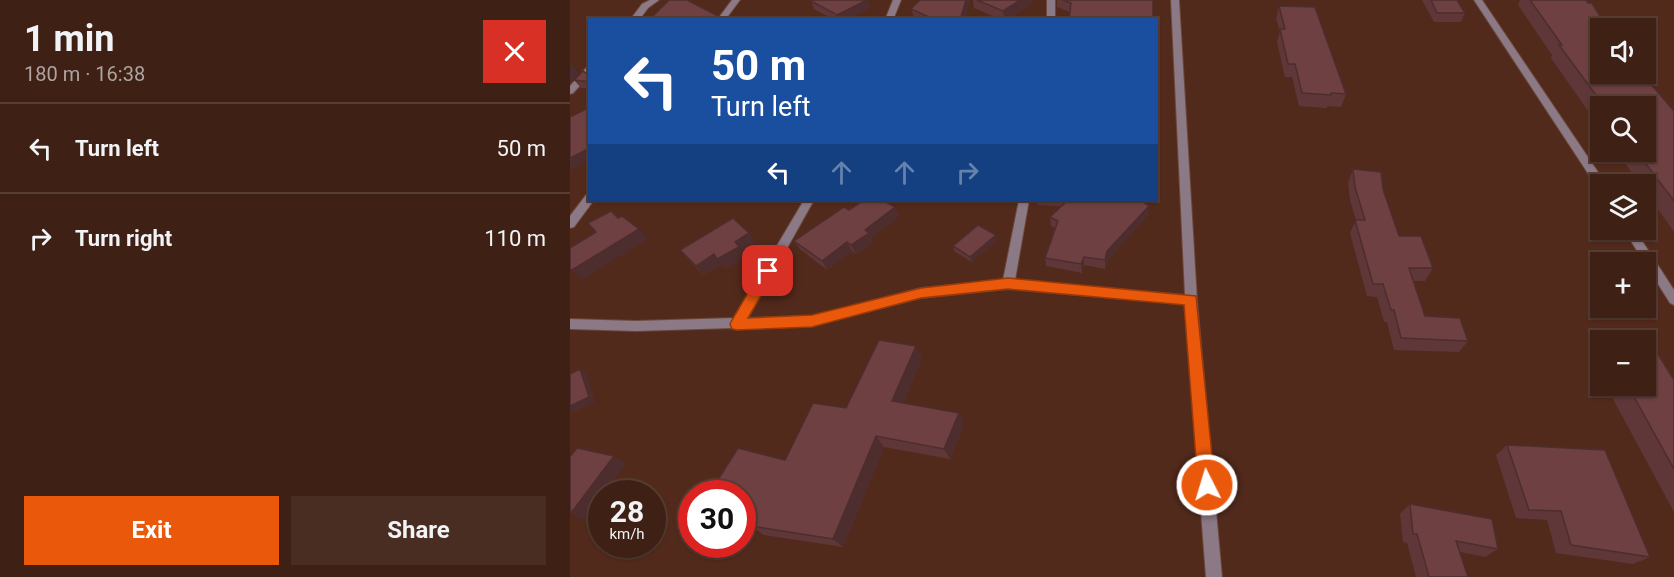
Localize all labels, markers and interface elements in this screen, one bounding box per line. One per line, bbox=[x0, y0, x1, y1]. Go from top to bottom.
text: 1 min bbox=[24, 18, 115, 60]
map controls bbox=[1590, 18, 1656, 396]
button: sound bbox=[1590, 18, 1656, 84]
button: close bbox=[483, 20, 546, 83]
text: 50 m bbox=[711, 41, 806, 90]
icon: left bbox=[612, 42, 690, 120]
text: 180 m · 16:38 bbox=[24, 62, 145, 86]
text: Turn left bbox=[711, 91, 811, 123]
button: search bbox=[1590, 96, 1656, 162]
icon: left bbox=[24, 132, 57, 165]
text: Turn left bbox=[75, 136, 159, 161]
text: 50 m bbox=[497, 136, 546, 161]
icon: left bbox=[762, 156, 795, 189]
icon: ahead bbox=[825, 156, 858, 189]
icon: ahead bbox=[888, 156, 921, 189]
icon: right bbox=[951, 156, 984, 189]
button: layers bbox=[1590, 174, 1656, 240]
icon: right bbox=[24, 222, 57, 255]
text: Turn right bbox=[75, 226, 172, 251]
text: 110 m bbox=[484, 226, 546, 251]
pin bbox=[742, 245, 793, 296]
button: + bbox=[1590, 252, 1656, 318]
icon: arrive bbox=[751, 254, 784, 287]
button: − bbox=[1590, 330, 1656, 396]
position arrow bbox=[1175, 453, 1239, 517]
speed limit sign: 30 bbox=[678, 480, 756, 558]
text: 28 bbox=[610, 494, 644, 529]
button: Exit bbox=[24, 496, 279, 565]
button: Share bbox=[291, 496, 546, 565]
text: km/h bbox=[609, 525, 645, 543]

